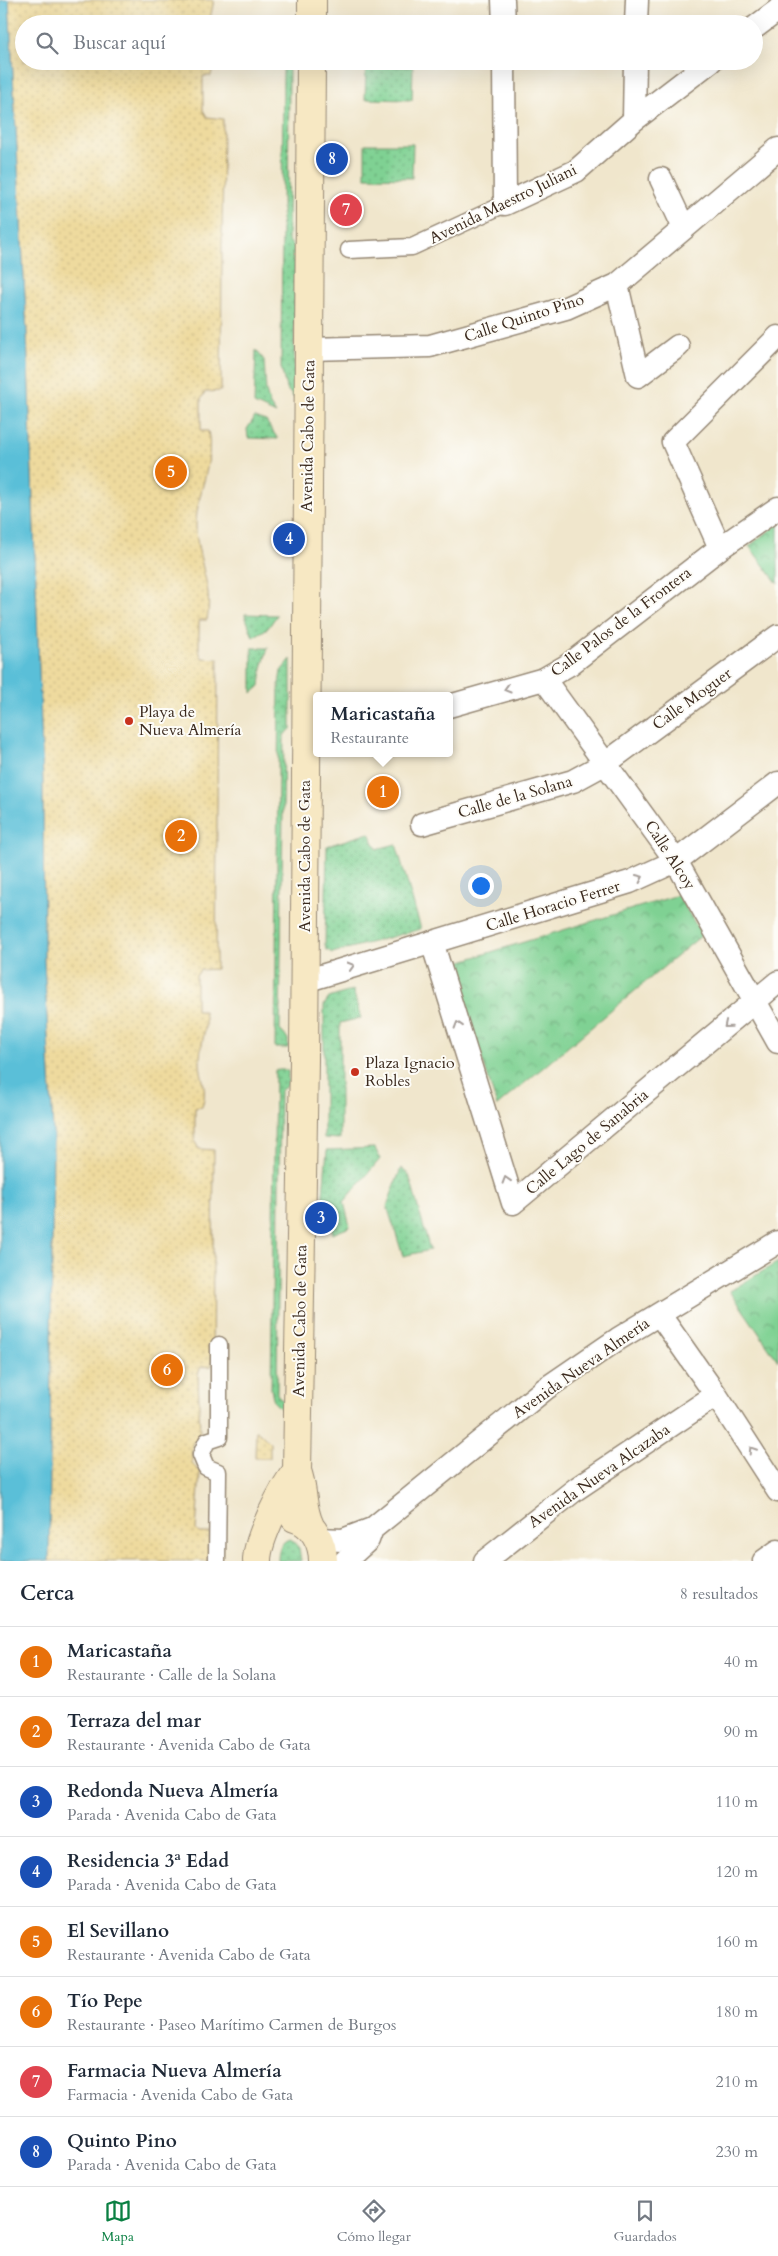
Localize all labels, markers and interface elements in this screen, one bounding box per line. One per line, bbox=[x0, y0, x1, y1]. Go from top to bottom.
search box bbox=[15, 15, 763, 70]
icon: search bbox=[33, 29, 61, 57]
text: Buscar aquí bbox=[73, 30, 166, 56]
pin: 8 bbox=[316, 140, 348, 178]
street label: Avenida Maestro Juliani bbox=[425, 158, 581, 249]
pin: 7 bbox=[330, 191, 362, 229]
street label: Calle Quinto Pino bbox=[461, 288, 587, 348]
street label: Avenida Cabo de Gata bbox=[296, 360, 320, 512]
pin: 5 bbox=[155, 453, 187, 491]
pin: 4 bbox=[273, 520, 305, 558]
street label: Calle Palos de la Frontera bbox=[546, 562, 696, 682]
street label: Calle Moguer bbox=[648, 663, 736, 735]
one-way arrow bbox=[504, 684, 512, 694]
popup bbox=[313, 692, 453, 757]
place label: Playa de Nueva Almería bbox=[139, 701, 242, 741]
text: Maricastaña bbox=[331, 701, 435, 727]
marker: Playa de Nueva Almería bbox=[123, 715, 135, 727]
text: Restaurante bbox=[331, 727, 409, 749]
street label: Calle de la Solana bbox=[455, 770, 575, 824]
pin: 1 bbox=[367, 773, 399, 811]
street label: Avenida Cabo de Gata bbox=[294, 780, 316, 932]
street label: Calle Alcoy bbox=[639, 816, 701, 894]
pin: 2 bbox=[165, 817, 197, 855]
your location bbox=[468, 873, 494, 899]
one-way arrow bbox=[635, 873, 644, 884]
street label: Calle Horacio Ferrer bbox=[483, 875, 623, 937]
one-way arrow bbox=[346, 962, 355, 972]
one-way arrow bbox=[724, 1020, 733, 1029]
one-way arrow bbox=[453, 1021, 463, 1030]
place label: Plaza Ignacio Robles bbox=[365, 1052, 455, 1092]
marker: Plaza Ignacio Robles bbox=[349, 1066, 361, 1078]
street label: Calle Lago de Sanabria bbox=[521, 1084, 653, 1200]
one-way arrow bbox=[502, 1176, 512, 1185]
pin: 3 bbox=[305, 1199, 337, 1237]
street label: Avenida Cabo de Gata bbox=[288, 1245, 312, 1397]
street label: Avenida Nueva Almería bbox=[508, 1312, 654, 1424]
pin: 6 bbox=[151, 1351, 183, 1389]
street label: Avenida Nueva Alcazaba bbox=[524, 1419, 674, 1533]
one-way arrow bbox=[748, 1446, 758, 1455]
text: Cerca bbox=[20, 1579, 74, 1608]
text: 8 resultados bbox=[680, 1583, 758, 1605]
text: Maricastaña bbox=[67, 1638, 172, 1664]
text: 1 bbox=[32, 1651, 40, 1673]
text: 40 m bbox=[724, 1651, 758, 1673]
text: Restaurante · Calle de la Solana bbox=[67, 1664, 276, 1686]
text: Terraza del mar bbox=[67, 1708, 201, 1734]
text: 2 bbox=[32, 1721, 40, 1743]
text: 90 m bbox=[724, 1721, 758, 1743]
text: Restaurante · Avenida Cabo de Gata bbox=[67, 1734, 311, 1756]
text: Redonda Nueva Almería bbox=[67, 1778, 278, 1804]
text: 3 bbox=[32, 1791, 40, 1813]
text: 110 m bbox=[716, 1791, 758, 1813]
text: Parada · Avenida Cabo de Gata bbox=[67, 1804, 277, 1826]
text: Residencia 3ª Edad bbox=[67, 1848, 229, 1874]
text: 4 bbox=[32, 1861, 40, 1883]
text: 120 m bbox=[716, 1861, 758, 1883]
text: Parada · Avenida Cabo de Gata bbox=[67, 1874, 277, 1896]
text: El Sevillano bbox=[67, 1918, 169, 1944]
text: 5 bbox=[32, 1931, 40, 1953]
text: 160 m bbox=[716, 1931, 758, 1953]
text: Restaurante · Avenida Cabo de Gata bbox=[67, 1944, 311, 1966]
text: Tío Pepe bbox=[67, 1988, 143, 2014]
text: 6 bbox=[32, 2001, 40, 2023]
text: 180 m bbox=[716, 2001, 758, 2023]
text: Restaurante · Paseo Marítimo Carmen de Burgos bbox=[67, 2014, 396, 2036]
text: Farmacia Nueva Almería bbox=[67, 2058, 282, 2084]
text: 7 bbox=[32, 2071, 40, 2093]
text: 210 m bbox=[716, 2071, 758, 2093]
text: Farmacia · Avenida Cabo de Gata bbox=[67, 2084, 293, 2106]
text: Quinto Pino bbox=[67, 2128, 177, 2154]
text: 8 bbox=[32, 2141, 40, 2163]
text: 230 m bbox=[716, 2141, 758, 2163]
text: Parada · Avenida Cabo de Gata bbox=[67, 2154, 277, 2176]
tab: Mapa bbox=[101, 2197, 134, 2246]
tab: Cómo llegar bbox=[337, 2197, 411, 2246]
tab: Guardados bbox=[613, 2197, 677, 2246]

